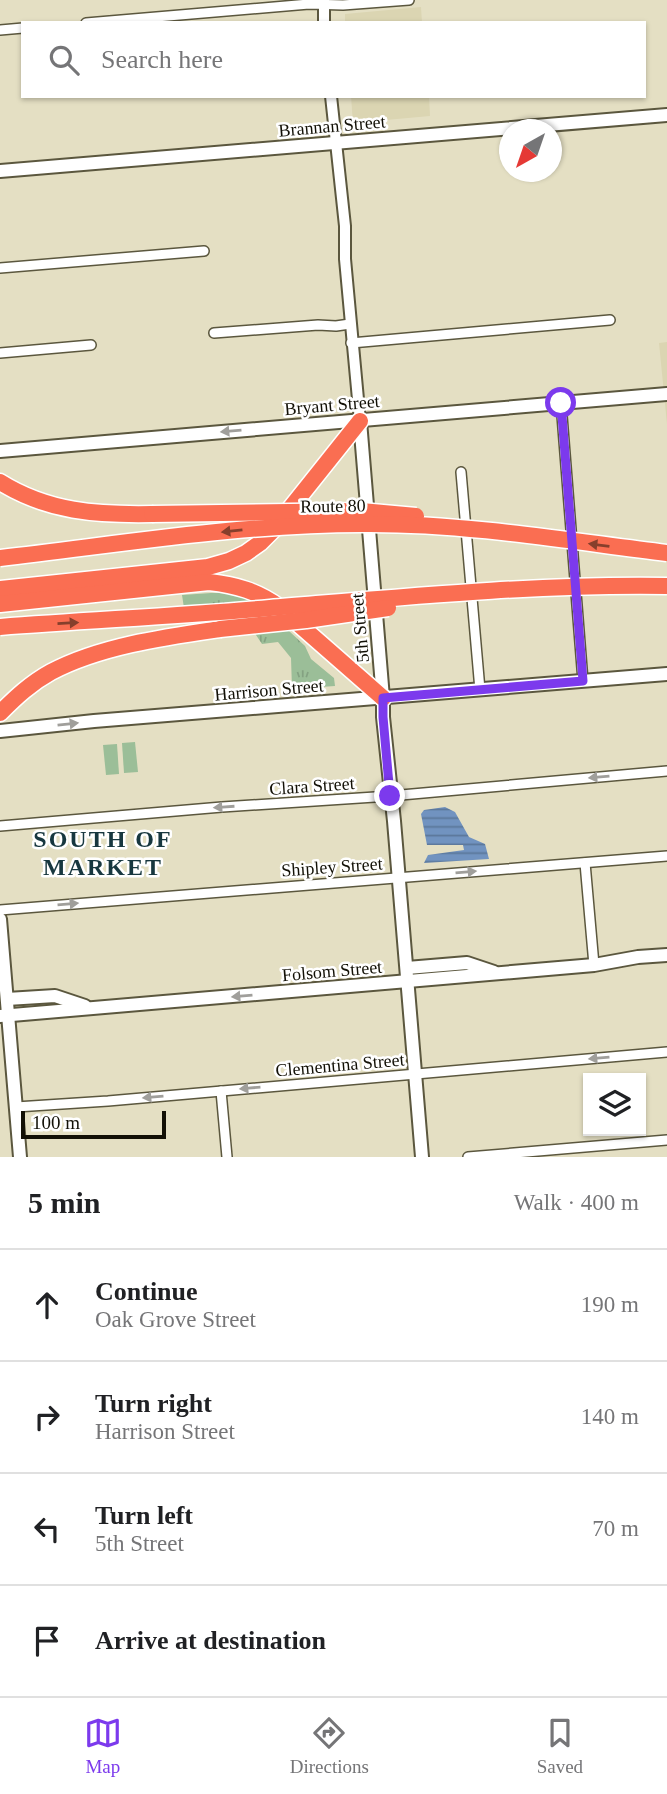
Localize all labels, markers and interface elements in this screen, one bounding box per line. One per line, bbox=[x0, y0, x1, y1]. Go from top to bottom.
search box bbox=[21, 21, 646, 98]
icon: search bbox=[45, 41, 83, 79]
text: Search here bbox=[101, 45, 223, 74]
street label: Brannan Street bbox=[278, 111, 386, 141]
north arrow bbox=[499, 119, 562, 182]
route start bbox=[545, 387, 576, 418]
street label: Bryant Street bbox=[284, 391, 380, 419]
one-way arrow bbox=[220, 426, 242, 437]
street label: Route 80 bbox=[300, 495, 366, 517]
one-way arrow bbox=[220, 525, 242, 536]
one-way arrow bbox=[588, 539, 610, 550]
street label: 5th Street bbox=[347, 593, 373, 663]
one-way arrow bbox=[57, 617, 79, 628]
street label: Harrison Street bbox=[214, 675, 324, 705]
one-way arrow bbox=[57, 718, 79, 729]
one-way arrow bbox=[588, 772, 610, 783]
street label: Clara Street bbox=[269, 773, 355, 799]
route end bbox=[374, 780, 405, 811]
one-way arrow bbox=[213, 802, 235, 813]
district label: SOUTH OF MARKET bbox=[33, 826, 173, 880]
street label: Shipley Street bbox=[281, 853, 383, 881]
one-way arrow bbox=[456, 866, 478, 877]
one-way arrow bbox=[57, 898, 79, 909]
street label: Folsom Street bbox=[281, 957, 383, 985]
one-way arrow bbox=[231, 991, 253, 1002]
street label: Clementina Street bbox=[275, 1049, 405, 1081]
one-way arrow bbox=[588, 1053, 610, 1064]
map controls bbox=[583, 1073, 646, 1136]
button: layers bbox=[583, 1073, 646, 1136]
one-way arrow bbox=[238, 1083, 260, 1094]
one-way arrow bbox=[141, 1092, 163, 1103]
scale bar bbox=[21, 1108, 166, 1140]
text: 100 m bbox=[32, 1112, 80, 1133]
text: 5 min bbox=[28, 1186, 101, 1219]
text: Walk · 400 m bbox=[514, 1190, 639, 1215]
text: Continue bbox=[95, 1277, 198, 1306]
icon: ahead bbox=[28, 1286, 66, 1324]
text: 190 m bbox=[581, 1292, 639, 1317]
text: Oak Grove Street bbox=[95, 1307, 256, 1332]
text: Turn right bbox=[95, 1389, 212, 1418]
icon: right bbox=[28, 1398, 66, 1436]
text: 140 m bbox=[581, 1404, 639, 1429]
text: Harrison Street bbox=[95, 1419, 235, 1444]
text: Turn left bbox=[95, 1501, 193, 1530]
icon: left bbox=[28, 1510, 66, 1548]
text: 70 m bbox=[592, 1516, 639, 1541]
text: 5th Street bbox=[95, 1531, 184, 1556]
icon: arrive bbox=[28, 1622, 66, 1660]
text: Arrive at destination bbox=[95, 1626, 326, 1655]
tab: Map bbox=[84, 1714, 122, 1778]
tab: Directions bbox=[290, 1714, 369, 1778]
tab: Saved bbox=[537, 1714, 583, 1778]

